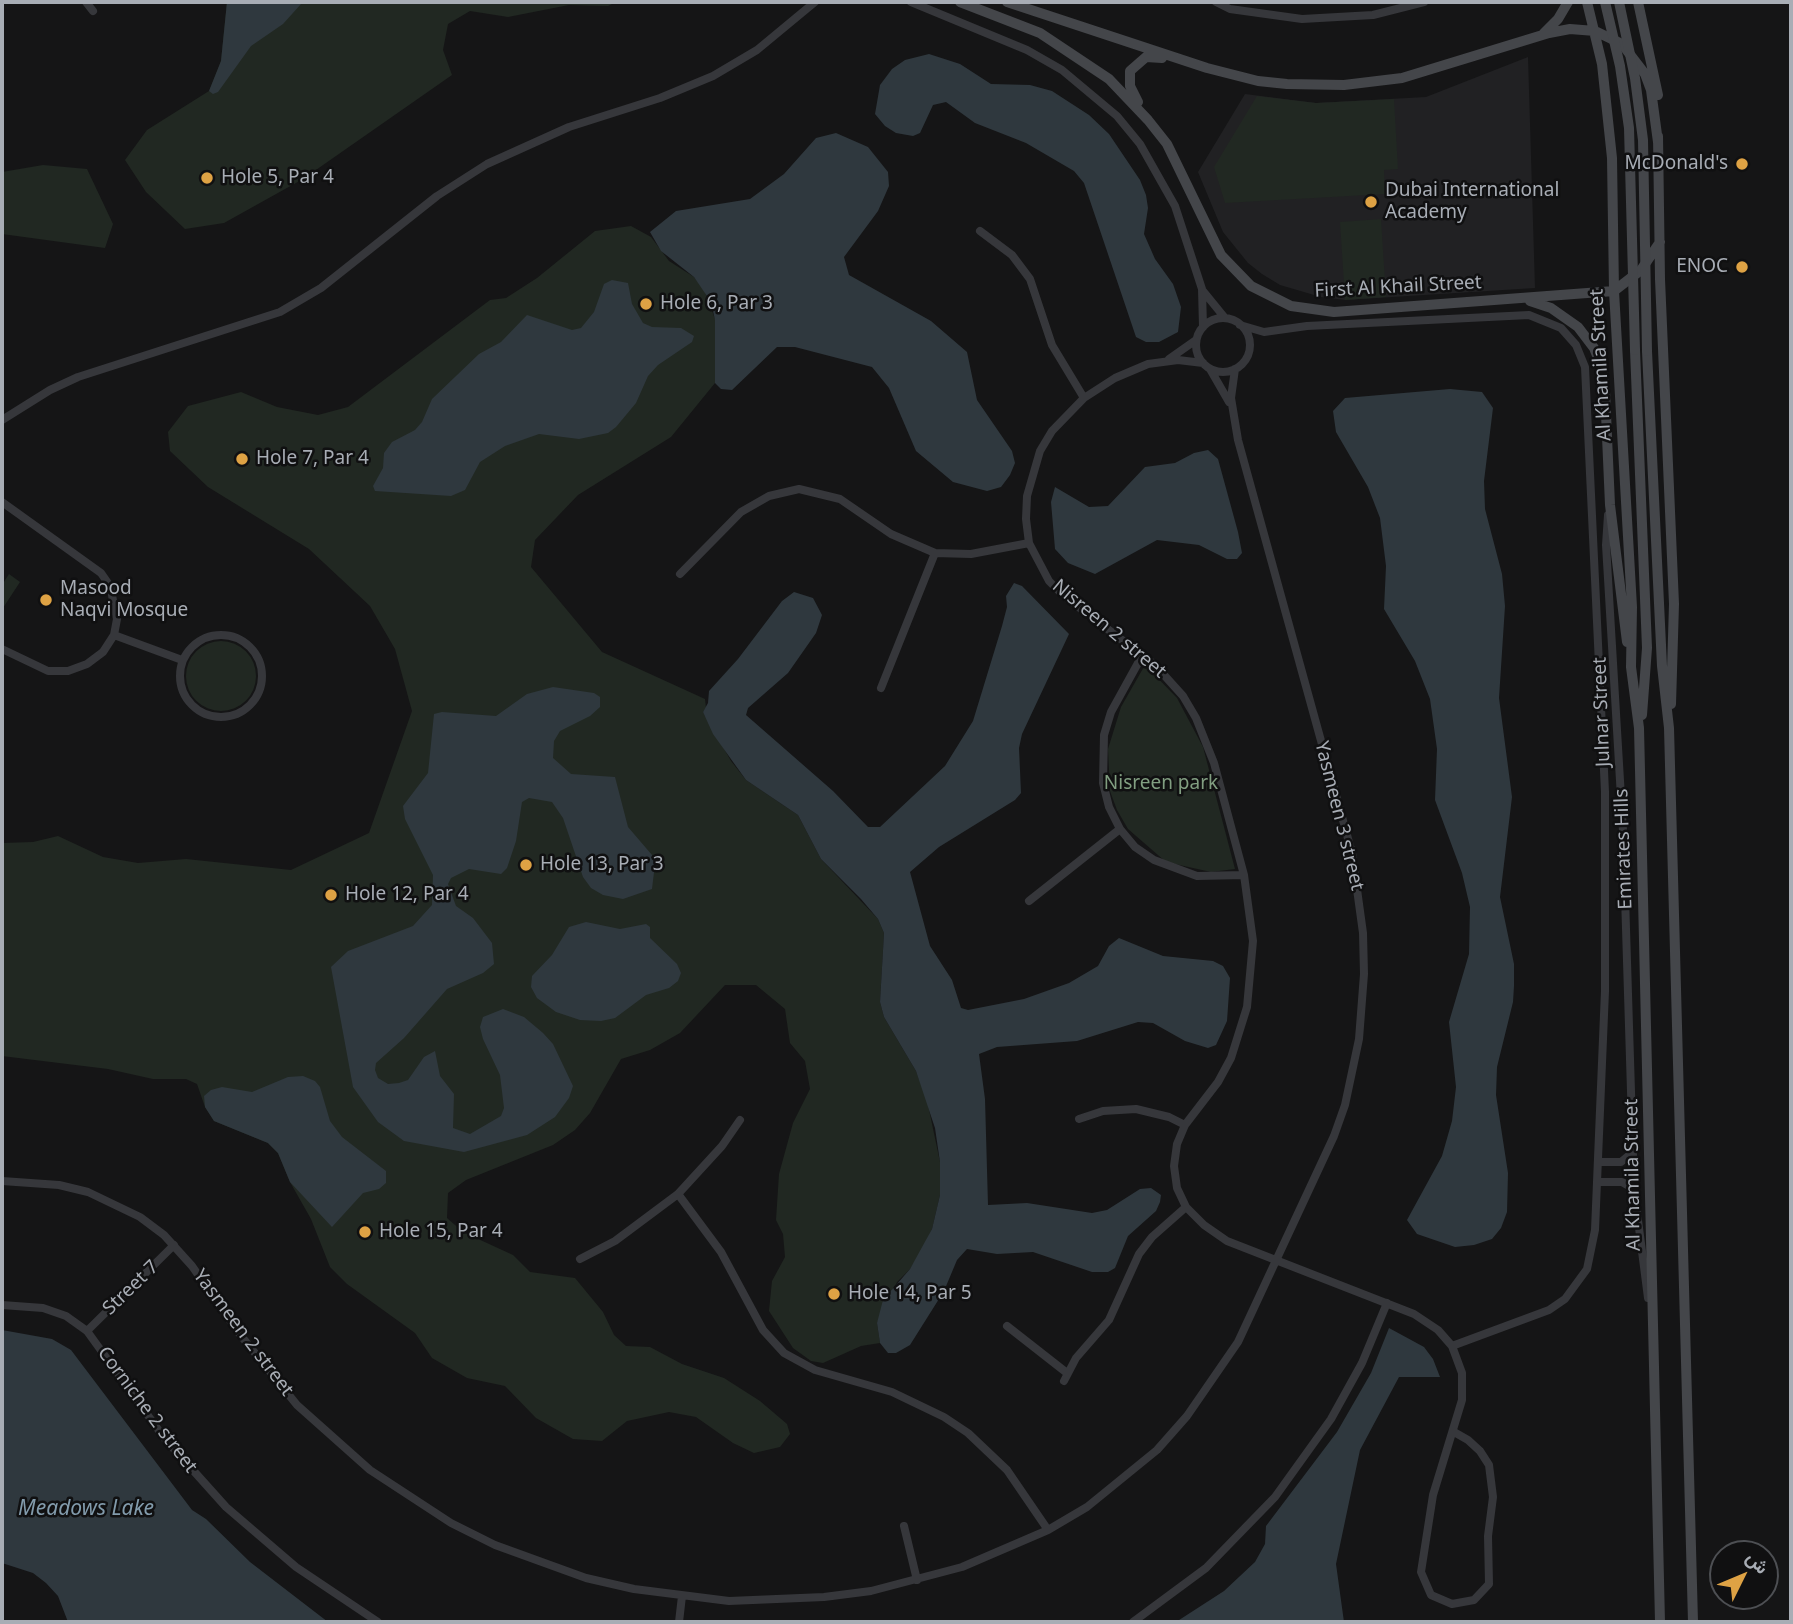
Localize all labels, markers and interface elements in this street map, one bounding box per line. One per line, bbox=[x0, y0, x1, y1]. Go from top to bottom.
place label: McDonald's bbox=[1624, 153, 1728, 175]
marker: McDonald's bbox=[1734, 156, 1750, 172]
place label: Hole 5, Par 4 bbox=[221, 167, 334, 189]
marker: Hole 5, Par 4 bbox=[199, 170, 215, 186]
place label: Dubai International Academy bbox=[1385, 180, 1559, 224]
marker: Dubai International Academy bbox=[1363, 194, 1379, 210]
place label: ENOC bbox=[1676, 256, 1728, 278]
marker: ENOC bbox=[1734, 259, 1750, 275]
street label: First Al Khail Street bbox=[1314, 271, 1482, 303]
street label: Al Khamila Street bbox=[1586, 288, 1616, 442]
place label: Hole 6, Par 3 bbox=[660, 293, 773, 315]
marker: Hole 6, Par 3 bbox=[638, 296, 654, 312]
place label: Hole 7, Par 4 bbox=[256, 448, 369, 470]
marker: Hole 7, Par 4 bbox=[234, 451, 250, 467]
street label: Nisreen 2 street bbox=[1047, 575, 1171, 683]
place label: Masood Naqvi Mosque bbox=[60, 578, 188, 622]
marker: Masood Naqvi Mosque bbox=[38, 592, 54, 608]
street label: Julnar Street bbox=[1589, 657, 1615, 767]
street label: Yasmeen 3 street bbox=[1309, 739, 1369, 893]
park label: Nisreen park bbox=[1104, 773, 1218, 795]
street label: Emirates Hills bbox=[1610, 788, 1638, 910]
place label: Hole 13, Par 3 bbox=[540, 854, 664, 876]
marker: Hole 13, Par 3 bbox=[518, 857, 534, 873]
place label: Hole 12, Par 4 bbox=[345, 884, 469, 906]
marker: Hole 12, Par 4 bbox=[323, 887, 339, 903]
street label: Al Khamila Street bbox=[1620, 1099, 1646, 1251]
place label: Hole 15, Par 4 bbox=[379, 1221, 503, 1243]
marker: Hole 15, Par 4 bbox=[357, 1224, 373, 1240]
street label: Street 7 bbox=[98, 1256, 164, 1320]
street label: Yasmeen 2 street bbox=[188, 1265, 298, 1401]
place label: Hole 14, Par 5 bbox=[848, 1283, 972, 1305]
marker: Hole 14, Par 5 bbox=[826, 1286, 842, 1302]
street label: Corniche 2 street bbox=[92, 1342, 202, 1478]
water label: Meadows Lake bbox=[18, 1496, 154, 1522]
north arrow bbox=[1709, 1540, 1779, 1610]
text: ش bbox=[1741, 1545, 1775, 1579]

